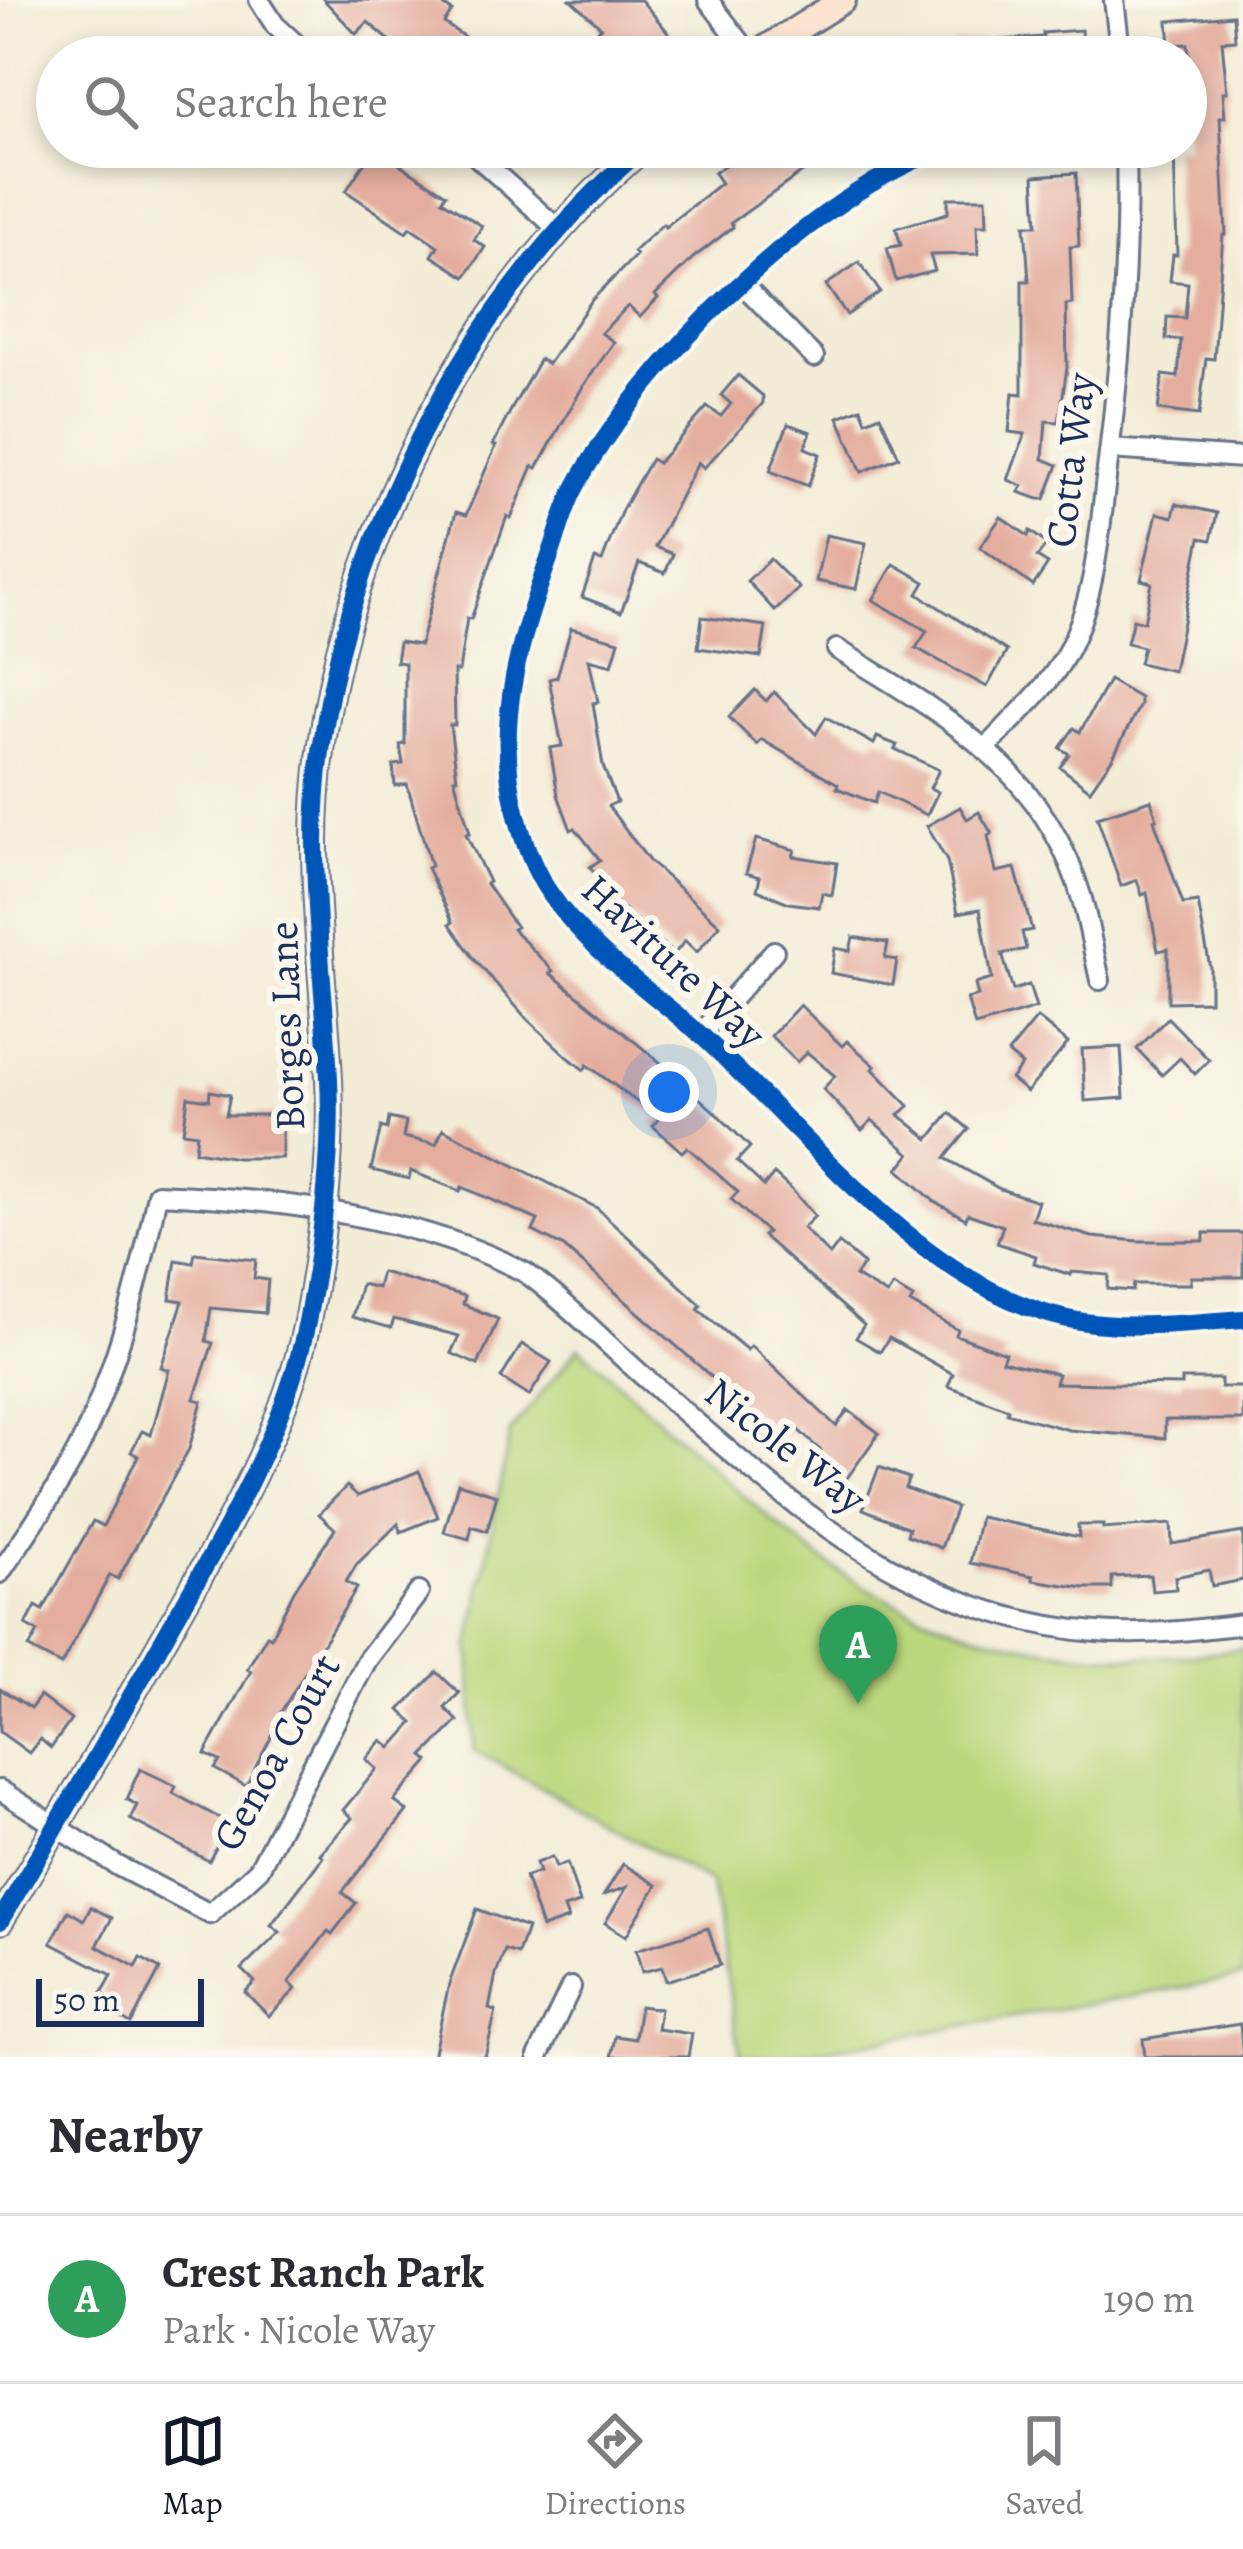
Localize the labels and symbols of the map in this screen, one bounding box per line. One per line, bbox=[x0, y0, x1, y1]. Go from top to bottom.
street label: Cotta Way bbox=[1031, 368, 1109, 550]
street label: Haviture Way bbox=[569, 861, 779, 1062]
street label: Borges Lane bbox=[254, 920, 318, 1132]
your location bbox=[639, 1062, 699, 1122]
street label: Nicole Way bbox=[693, 1364, 880, 1527]
pin: A bbox=[819, 1605, 897, 1704]
street label: Genoa Court bbox=[199, 1643, 354, 1861]
scale bar bbox=[36, 1973, 204, 2026]

